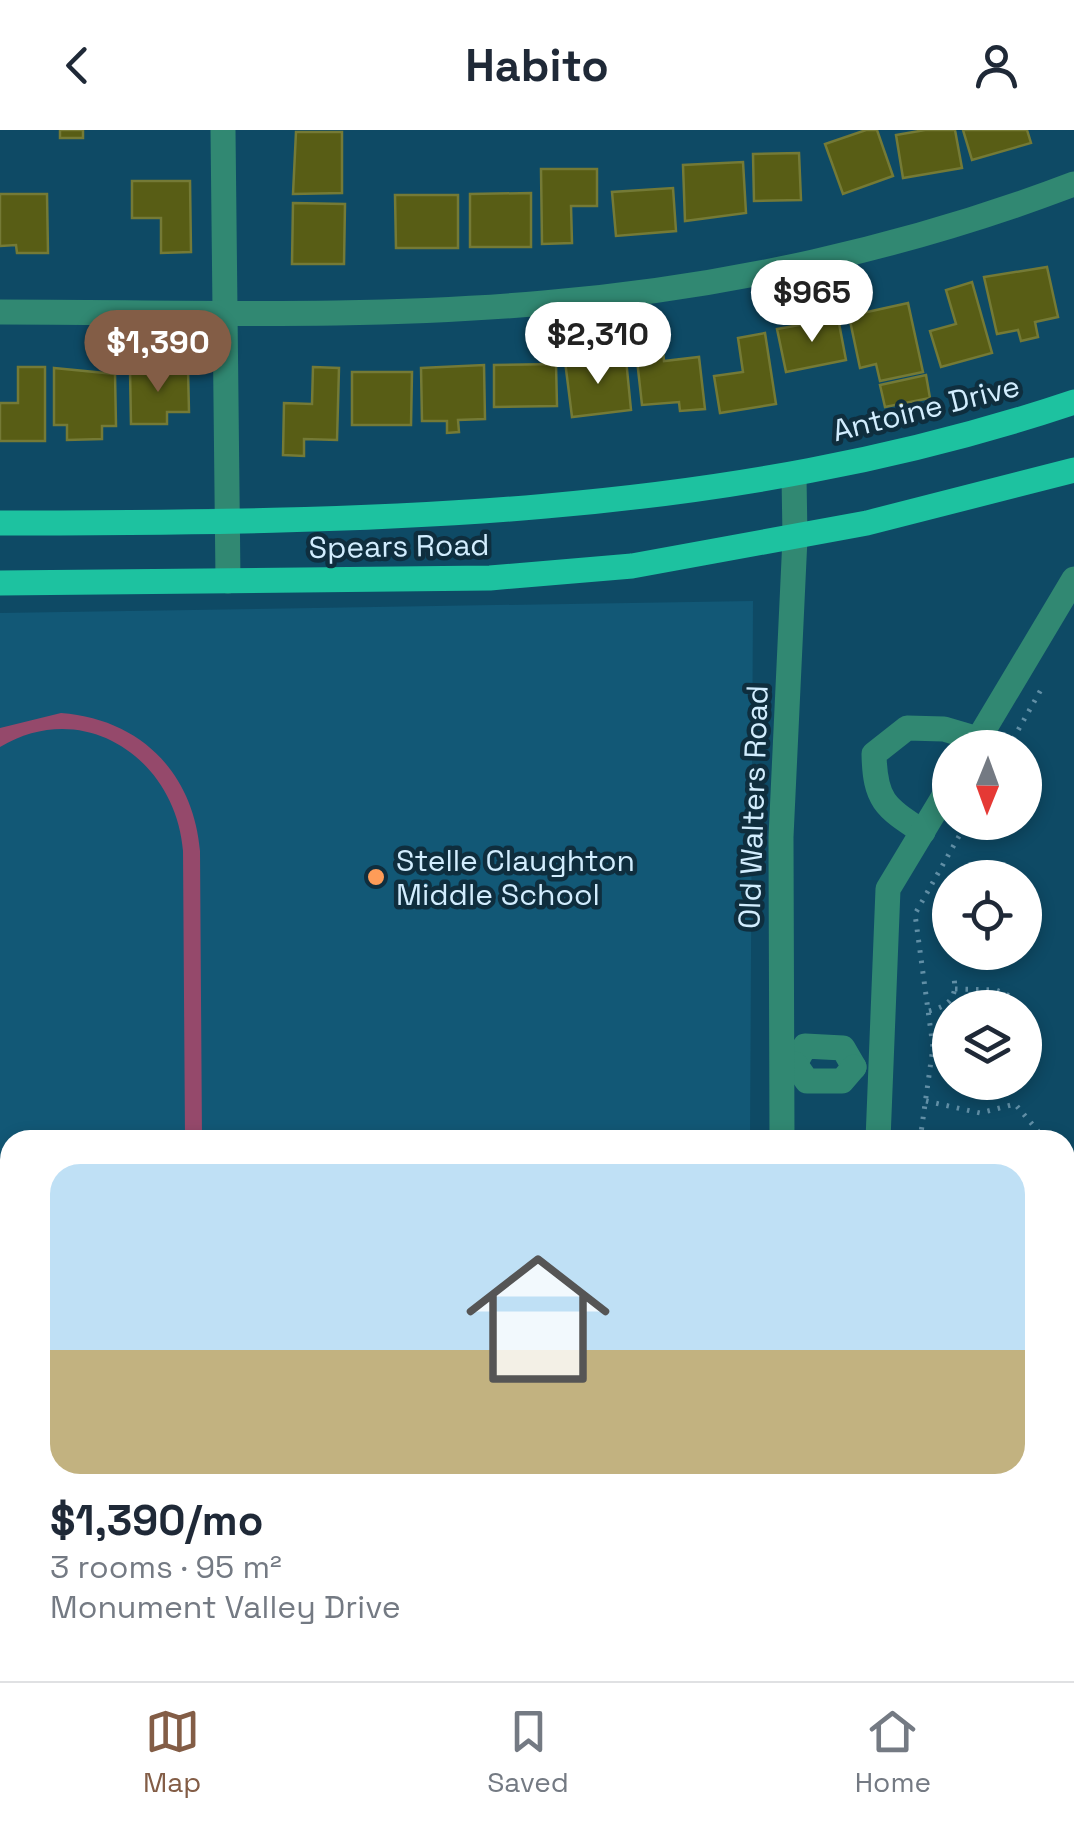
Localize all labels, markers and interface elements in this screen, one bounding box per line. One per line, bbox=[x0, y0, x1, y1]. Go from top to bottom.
text: Habito bbox=[465, 37, 609, 94]
icon: back bbox=[50, 38, 105, 93]
icon: person bbox=[969, 38, 1024, 93]
pin: $965 bbox=[753, 260, 871, 345]
text: $965 bbox=[773, 272, 851, 312]
pin: $2,310 bbox=[517, 302, 679, 387]
pin: $1,390 bbox=[77, 310, 239, 395]
text: $2,310 bbox=[547, 314, 649, 354]
text: $1,390 bbox=[106, 322, 210, 362]
street label: Antoine Drive bbox=[828, 366, 1024, 450]
street label: Spears Road bbox=[308, 525, 490, 567]
street label: Old Walters Road bbox=[729, 684, 777, 930]
north arrow bbox=[932, 730, 1042, 840]
map controls bbox=[932, 730, 1042, 1100]
place label: Stelle Claughton Middle School bbox=[396, 841, 635, 914]
button: locate bbox=[932, 860, 1042, 970]
marker: Stelle Claughton Middle School bbox=[365, 866, 387, 888]
button: layers bbox=[932, 990, 1042, 1100]
icon: home bbox=[448, 1229, 628, 1409]
text: $1,390/mo bbox=[50, 1494, 263, 1547]
text: 3 rooms · 95 m² bbox=[50, 1547, 282, 1587]
text: Monument Valley Drive bbox=[50, 1587, 401, 1627]
tab: Map bbox=[143, 1704, 201, 1800]
tab: Saved bbox=[487, 1704, 569, 1800]
tab: Home bbox=[855, 1704, 931, 1800]

